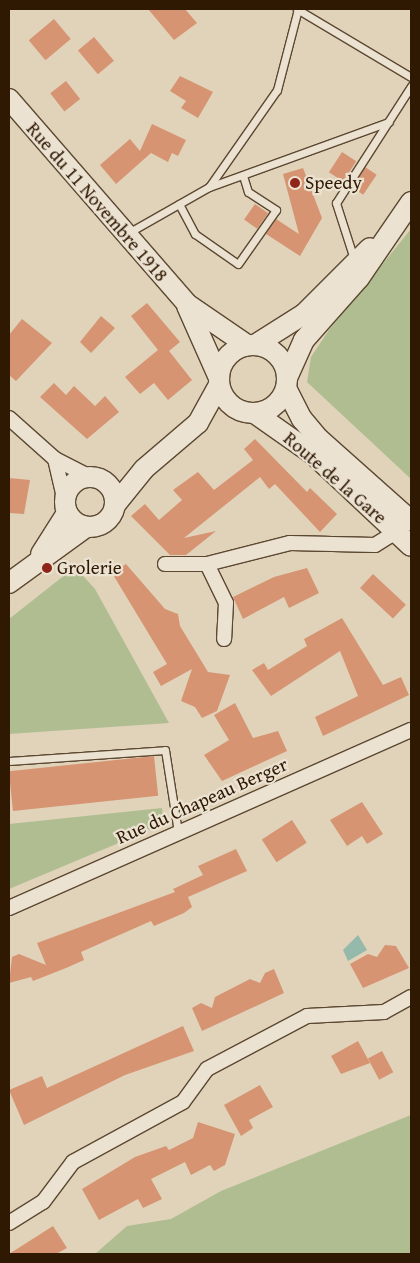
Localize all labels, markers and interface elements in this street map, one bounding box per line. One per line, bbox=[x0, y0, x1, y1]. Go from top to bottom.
street label: Rue du 11 Novembre 1918 bbox=[22, 118, 172, 286]
place label: Speedy bbox=[305, 172, 362, 194]
marker: Speedy bbox=[289, 177, 301, 189]
street label: Route de la Gare bbox=[279, 427, 391, 529]
place label: Grolerie bbox=[57, 557, 122, 579]
marker: Grolerie bbox=[41, 562, 53, 574]
street label: Rue du Chapeau Berger bbox=[113, 753, 291, 849]

